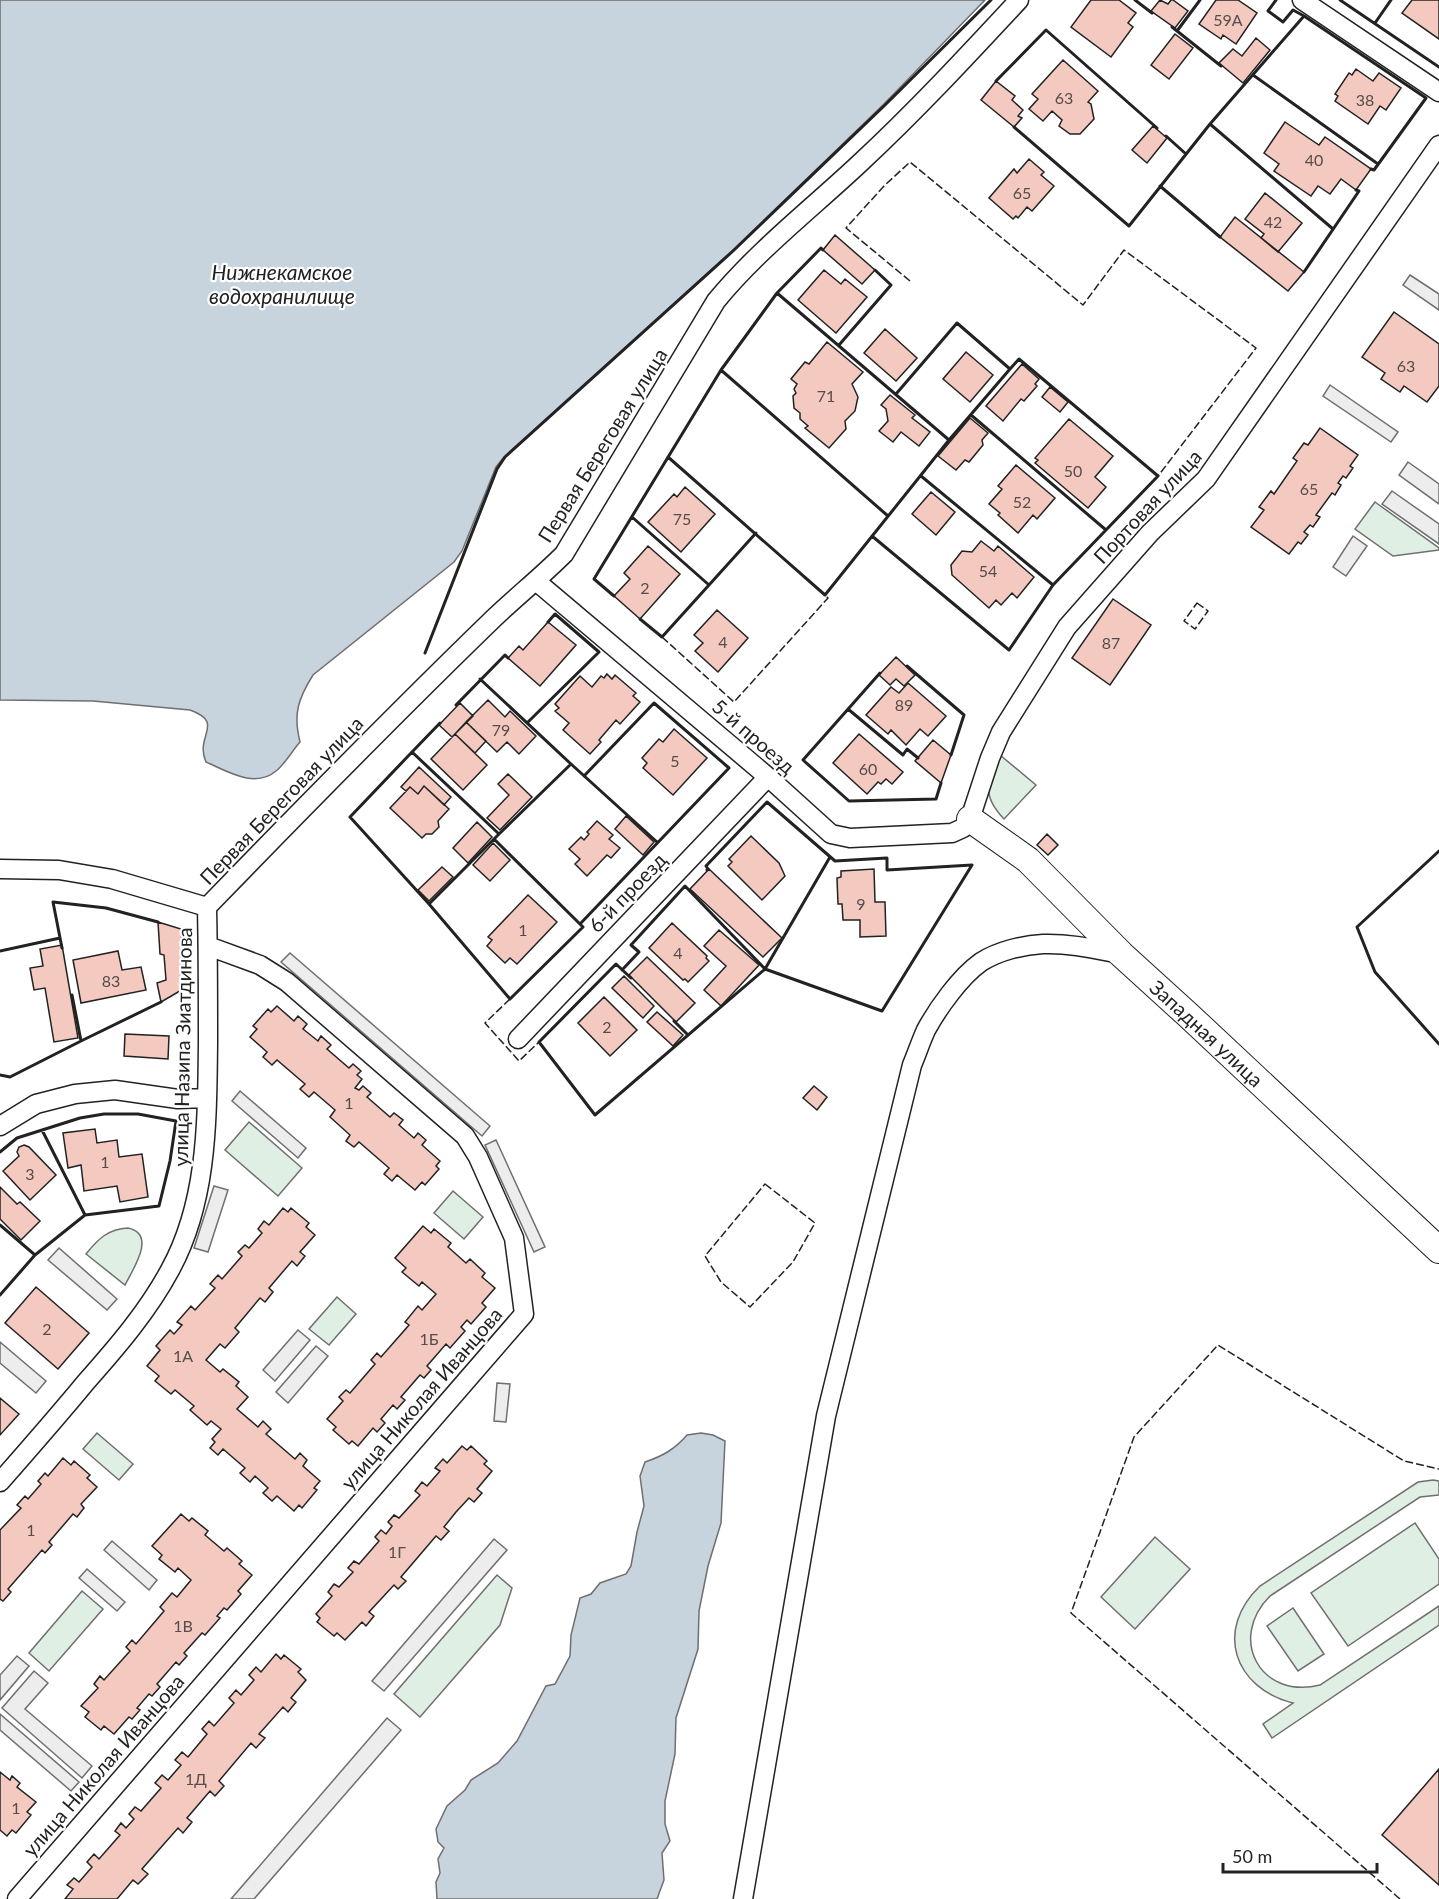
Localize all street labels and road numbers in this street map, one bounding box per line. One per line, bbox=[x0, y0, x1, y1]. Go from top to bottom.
street label: Первая Береговая улица bbox=[532, 344, 672, 546]
street label: Портовая улица bbox=[1088, 444, 1206, 568]
street label: 5-й проезд bbox=[708, 694, 800, 778]
street label: Первая Береговая улица bbox=[194, 711, 368, 889]
street label: 6-й проезд bbox=[583, 847, 671, 937]
street label: улица Назипа Зиатдинова bbox=[168, 927, 196, 1167]
street label: Западная улица bbox=[1145, 975, 1269, 1091]
street label: улица Николая Иванцова bbox=[335, 1302, 507, 1494]
street label: улица Николая Иванцова bbox=[17, 1669, 189, 1861]

